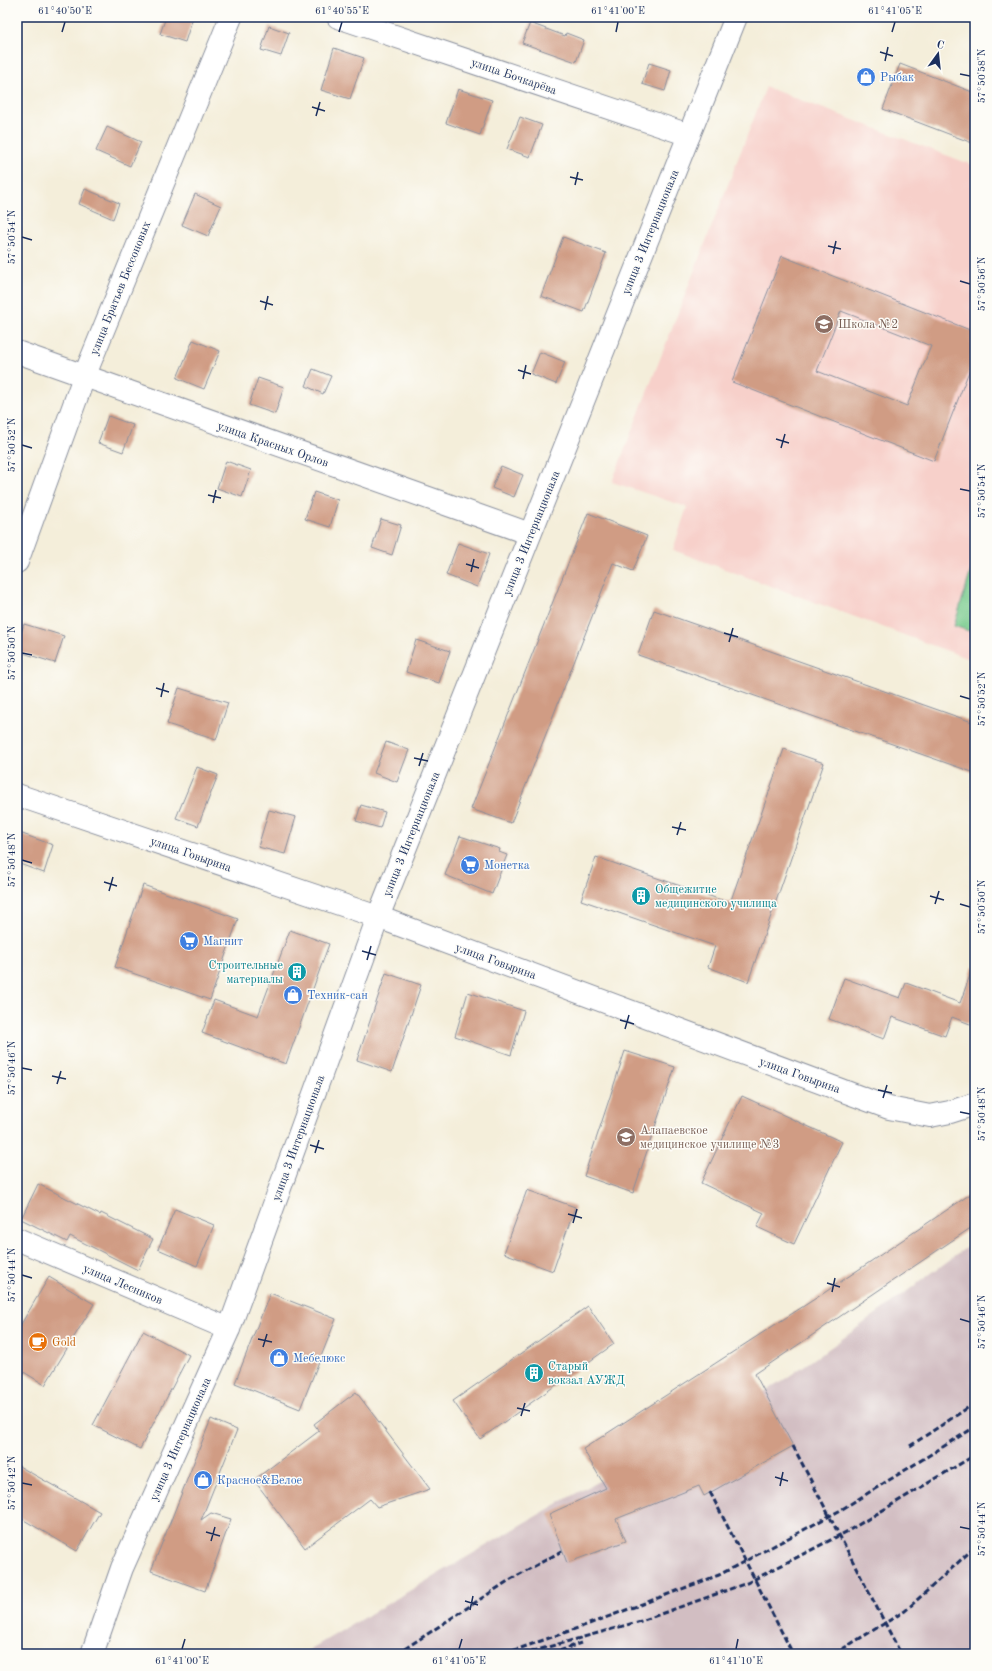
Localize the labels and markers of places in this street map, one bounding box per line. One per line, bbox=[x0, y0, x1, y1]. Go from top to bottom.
shop icon: Рыбак bbox=[855, 66, 877, 88]
place label: Рыбак bbox=[880, 72, 914, 84]
school or university icon: Школа №2 bbox=[813, 313, 835, 335]
place label: Школа №2 bbox=[838, 319, 898, 331]
supermarket icon: Монетка bbox=[459, 854, 481, 876]
place label: Монетка bbox=[484, 860, 530, 872]
place label: Общежитие медицинского училища bbox=[655, 884, 777, 910]
building icon: Общежитие медицинского училища bbox=[630, 885, 652, 907]
supermarket icon: Магнит bbox=[178, 930, 200, 952]
place label: Магнит bbox=[203, 936, 243, 948]
place label: Строительные материалы bbox=[208, 960, 283, 986]
building icon: Строительные материалы bbox=[286, 961, 308, 983]
shop icon: Техник-сан bbox=[282, 984, 304, 1006]
place label: Техник-сан bbox=[307, 990, 368, 1002]
place label: Алапаевское медицинское училище №3 bbox=[640, 1125, 780, 1151]
school or university icon: Алапаевское медицинское училище №3 bbox=[615, 1126, 637, 1148]
cafe icon: Gold bbox=[27, 1331, 49, 1353]
place label: Gold bbox=[52, 1337, 76, 1349]
shop icon: Мебелюкс bbox=[268, 1347, 290, 1369]
place label: Мебелюкс bbox=[293, 1353, 345, 1365]
place label: Старый вокзал АУЖД bbox=[548, 1361, 625, 1387]
building icon: Старый вокзал АУЖД bbox=[523, 1362, 545, 1384]
shop icon: Красное&Белое bbox=[192, 1469, 214, 1491]
place label: Красное&Белое bbox=[217, 1475, 303, 1487]

